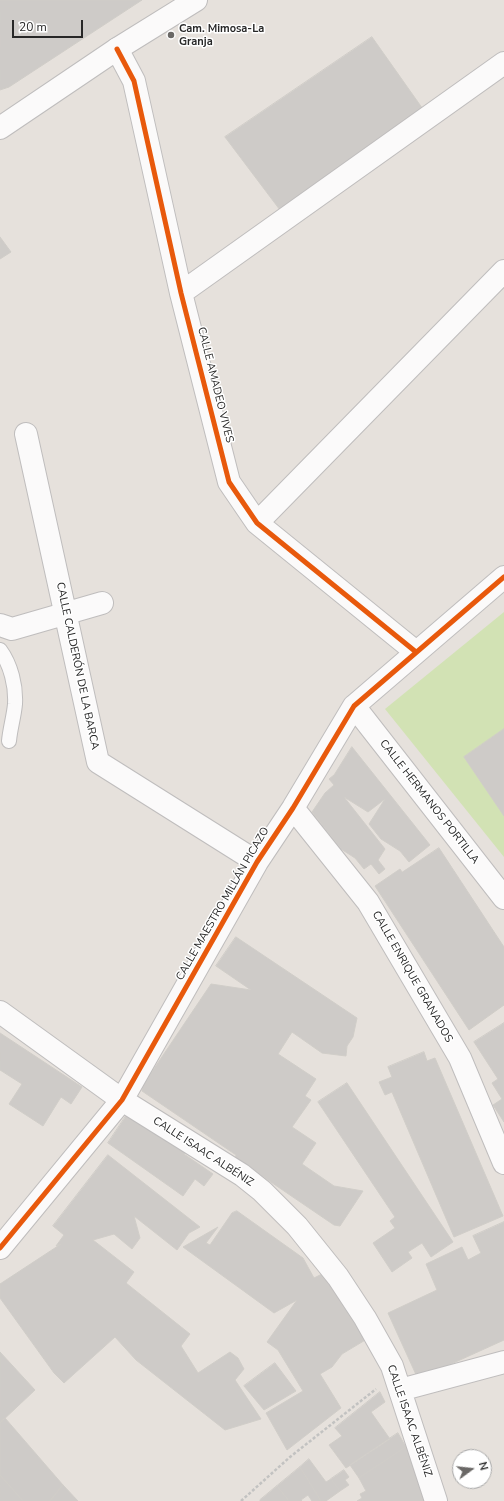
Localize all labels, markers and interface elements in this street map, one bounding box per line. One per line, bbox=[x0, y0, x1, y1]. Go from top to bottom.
scale bar bbox=[14, 12, 85, 38]
text: 20 m bbox=[19, 19, 47, 35]
place label: Cam. Mimosa-La Granja bbox=[179, 22, 264, 48]
marker: Cam. Mimosa-La Granja bbox=[166, 30, 176, 40]
street label: CALLE AMADEO VIVES bbox=[194, 326, 236, 444]
street label: CALLE CALDERÓN DE LA BARCA bbox=[53, 581, 101, 751]
street label: CALLE HERMANOS PORTILLA bbox=[376, 737, 482, 867]
street label: CALLE MAESTRO MILLÁN PICAZO bbox=[174, 825, 272, 983]
street label: CALLE ENRIQUE GRANADOS bbox=[369, 909, 455, 1045]
street label: CALLE ISAAC ALBÉNIZ bbox=[150, 1114, 256, 1190]
street label: CALLE ISAAC ALBÉNIZ bbox=[384, 1363, 434, 1479]
north arrow bbox=[452, 1449, 492, 1489]
text: N bbox=[475, 1460, 491, 1472]

